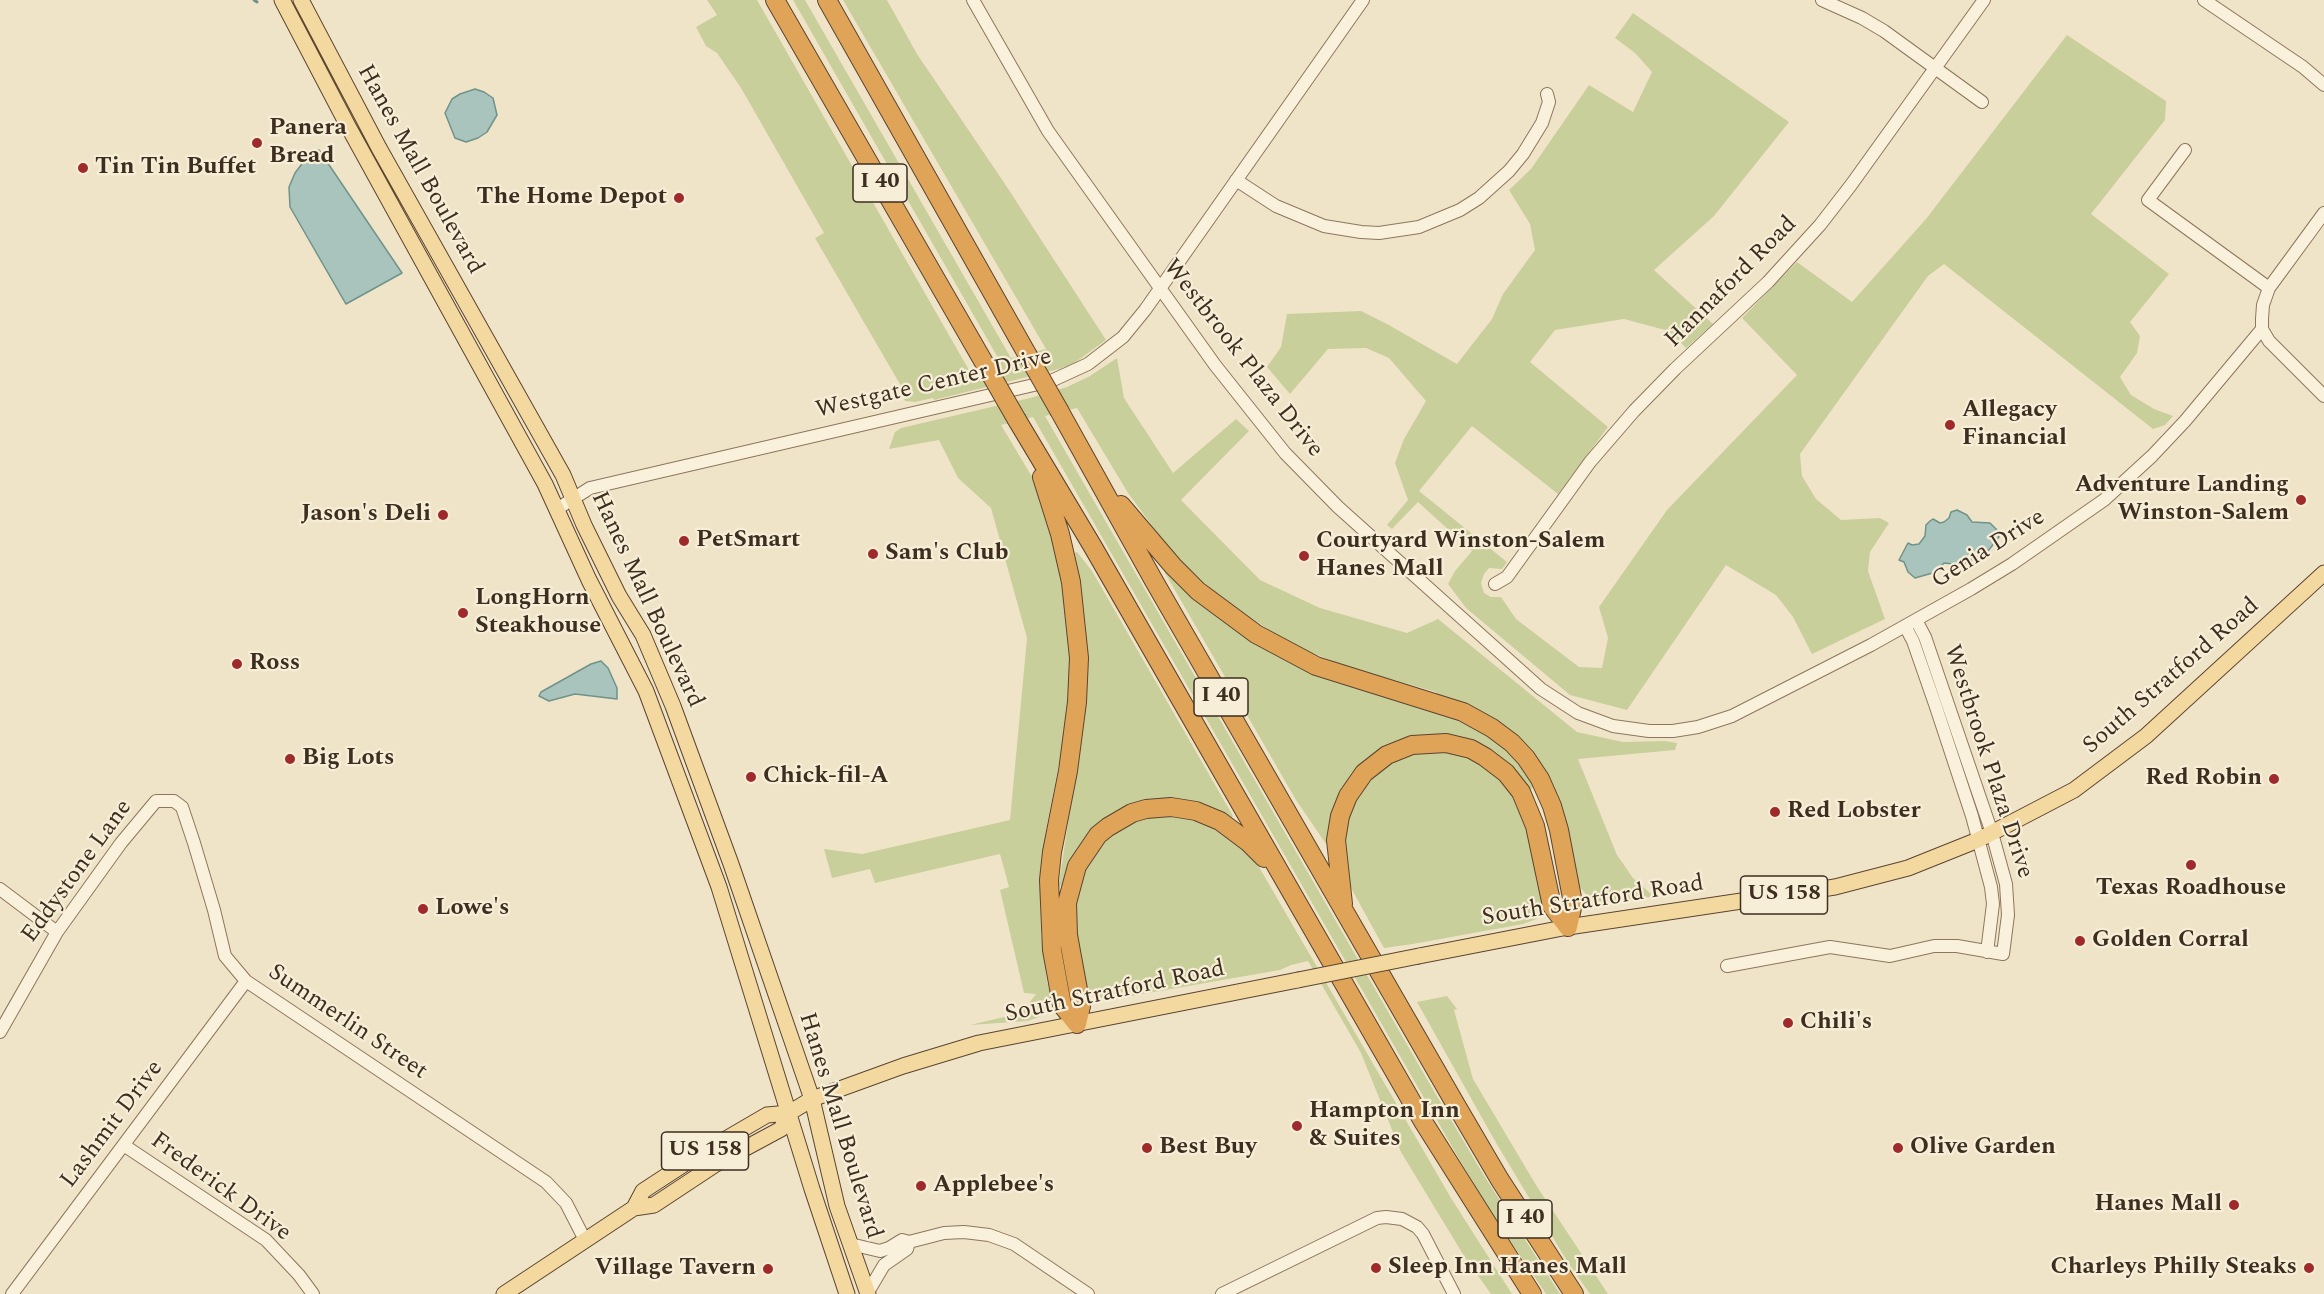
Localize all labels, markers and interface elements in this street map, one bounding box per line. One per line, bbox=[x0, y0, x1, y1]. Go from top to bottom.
street label: Hanes Mall Boulevard bbox=[349, 60, 489, 280]
place label: Panera Bread bbox=[269, 115, 347, 171]
marker: Panera Bread bbox=[250, 136, 264, 150]
place label: Tin Tin Buffet bbox=[95, 154, 256, 182]
marker: Tin Tin Buffet bbox=[76, 161, 90, 175]
road number: I 40 bbox=[853, 164, 907, 202]
place label: The Home Depot bbox=[477, 184, 667, 212]
marker: The Home Depot bbox=[672, 191, 686, 205]
street label: Hannaford Road bbox=[1660, 211, 1804, 355]
street label: Westbrook Plaza Drive bbox=[1156, 254, 1328, 464]
street label: Westgate Center Drive bbox=[813, 344, 1055, 426]
place label: Allegacy Financial bbox=[1962, 397, 2067, 453]
marker: Allegacy Financial bbox=[1943, 418, 1957, 432]
place label: Adventure Landing Winston-Salem bbox=[2075, 472, 2289, 528]
street label: Hanes Mall Boulevard bbox=[583, 487, 709, 713]
marker: Adventure Landing Winston-Salem bbox=[2294, 493, 2308, 507]
place label: Jason's Deli bbox=[301, 501, 431, 529]
street label: Genia Drive bbox=[1927, 504, 2051, 596]
marker: Jason's Deli bbox=[436, 508, 450, 522]
place label: PetSmart bbox=[696, 527, 800, 555]
place label: Courtyard Winston-Salem Hanes Mall bbox=[1316, 528, 1605, 584]
marker: PetSmart bbox=[677, 534, 691, 548]
place label: Sam's Club bbox=[885, 540, 1008, 568]
marker: Sam's Club bbox=[866, 547, 880, 561]
marker: Courtyard Winston-Salem Hanes Mall bbox=[1297, 549, 1311, 563]
place label: LongHorn Steakhouse bbox=[475, 585, 601, 641]
street label: South Stratford Road bbox=[2078, 593, 2266, 761]
marker: LongHorn Steakhouse bbox=[456, 606, 470, 620]
street label: Westbrook Plaza Drive bbox=[1936, 642, 2038, 882]
place label: Ross bbox=[249, 650, 300, 678]
marker: Ross bbox=[230, 657, 244, 671]
road number: I 40 bbox=[1194, 678, 1248, 716]
place label: Big Lots bbox=[302, 745, 394, 773]
marker: Big Lots bbox=[283, 752, 297, 766]
place label: Chick-fil-A bbox=[763, 763, 889, 791]
place label: Red Robin bbox=[2145, 765, 2262, 793]
marker: Chick-fil-A bbox=[744, 770, 758, 784]
marker: Red Robin bbox=[2267, 772, 2281, 786]
street label: Eddystone Lane bbox=[16, 795, 140, 949]
place label: Red Lobster bbox=[1787, 798, 1921, 826]
marker: Red Lobster bbox=[1768, 805, 1782, 819]
marker: Texas Roadhouse bbox=[2184, 858, 2198, 872]
street label: South Stratford Road bbox=[1480, 870, 1706, 934]
place label: Texas Roadhouse bbox=[2096, 875, 2286, 903]
road number: US 158 bbox=[1740, 876, 1828, 914]
place label: Lowe's bbox=[435, 895, 510, 923]
marker: Lowe's bbox=[416, 902, 430, 916]
place label: Golden Corral bbox=[2092, 927, 2249, 955]
marker: Golden Corral bbox=[2073, 934, 2087, 948]
street label: South Stratford Road bbox=[1002, 956, 1228, 1030]
street label: Summerlin Street bbox=[262, 959, 432, 1087]
street label: Hanes Mall Boulevard bbox=[791, 1009, 887, 1243]
place label: Chili's bbox=[1800, 1009, 1872, 1037]
marker: Chili's bbox=[1781, 1016, 1795, 1030]
street label: Lashmit Drive bbox=[56, 1055, 170, 1195]
place label: Hampton Inn & Suites bbox=[1309, 1098, 1460, 1154]
marker: Hampton Inn & Suites bbox=[1290, 1119, 1304, 1133]
street label: Frederick Drive bbox=[144, 1127, 296, 1249]
road number: US 158 bbox=[662, 1132, 748, 1170]
place label: Best Buy bbox=[1159, 1134, 1257, 1162]
place label: Olive Garden bbox=[1910, 1134, 2056, 1162]
marker: Best Buy bbox=[1140, 1141, 1154, 1155]
marker: Olive Garden bbox=[1891, 1141, 1905, 1155]
place label: Applebee's bbox=[933, 1172, 1054, 1200]
marker: Applebee's bbox=[914, 1179, 928, 1193]
place label: Hanes Mall bbox=[2095, 1191, 2222, 1219]
marker: Hanes Mall bbox=[2227, 1198, 2241, 1212]
road number: I 40 bbox=[1498, 1200, 1552, 1238]
place label: Sleep Inn Hanes Mall bbox=[1388, 1254, 1627, 1282]
place label: Charleys Philly Steaks bbox=[2051, 1254, 2297, 1282]
place label: Village Tavern bbox=[594, 1255, 756, 1283]
marker: Sleep Inn Hanes Mall bbox=[1369, 1261, 1383, 1275]
marker: Charleys Philly Steaks bbox=[2302, 1261, 2316, 1275]
marker: Village Tavern bbox=[761, 1262, 775, 1276]

